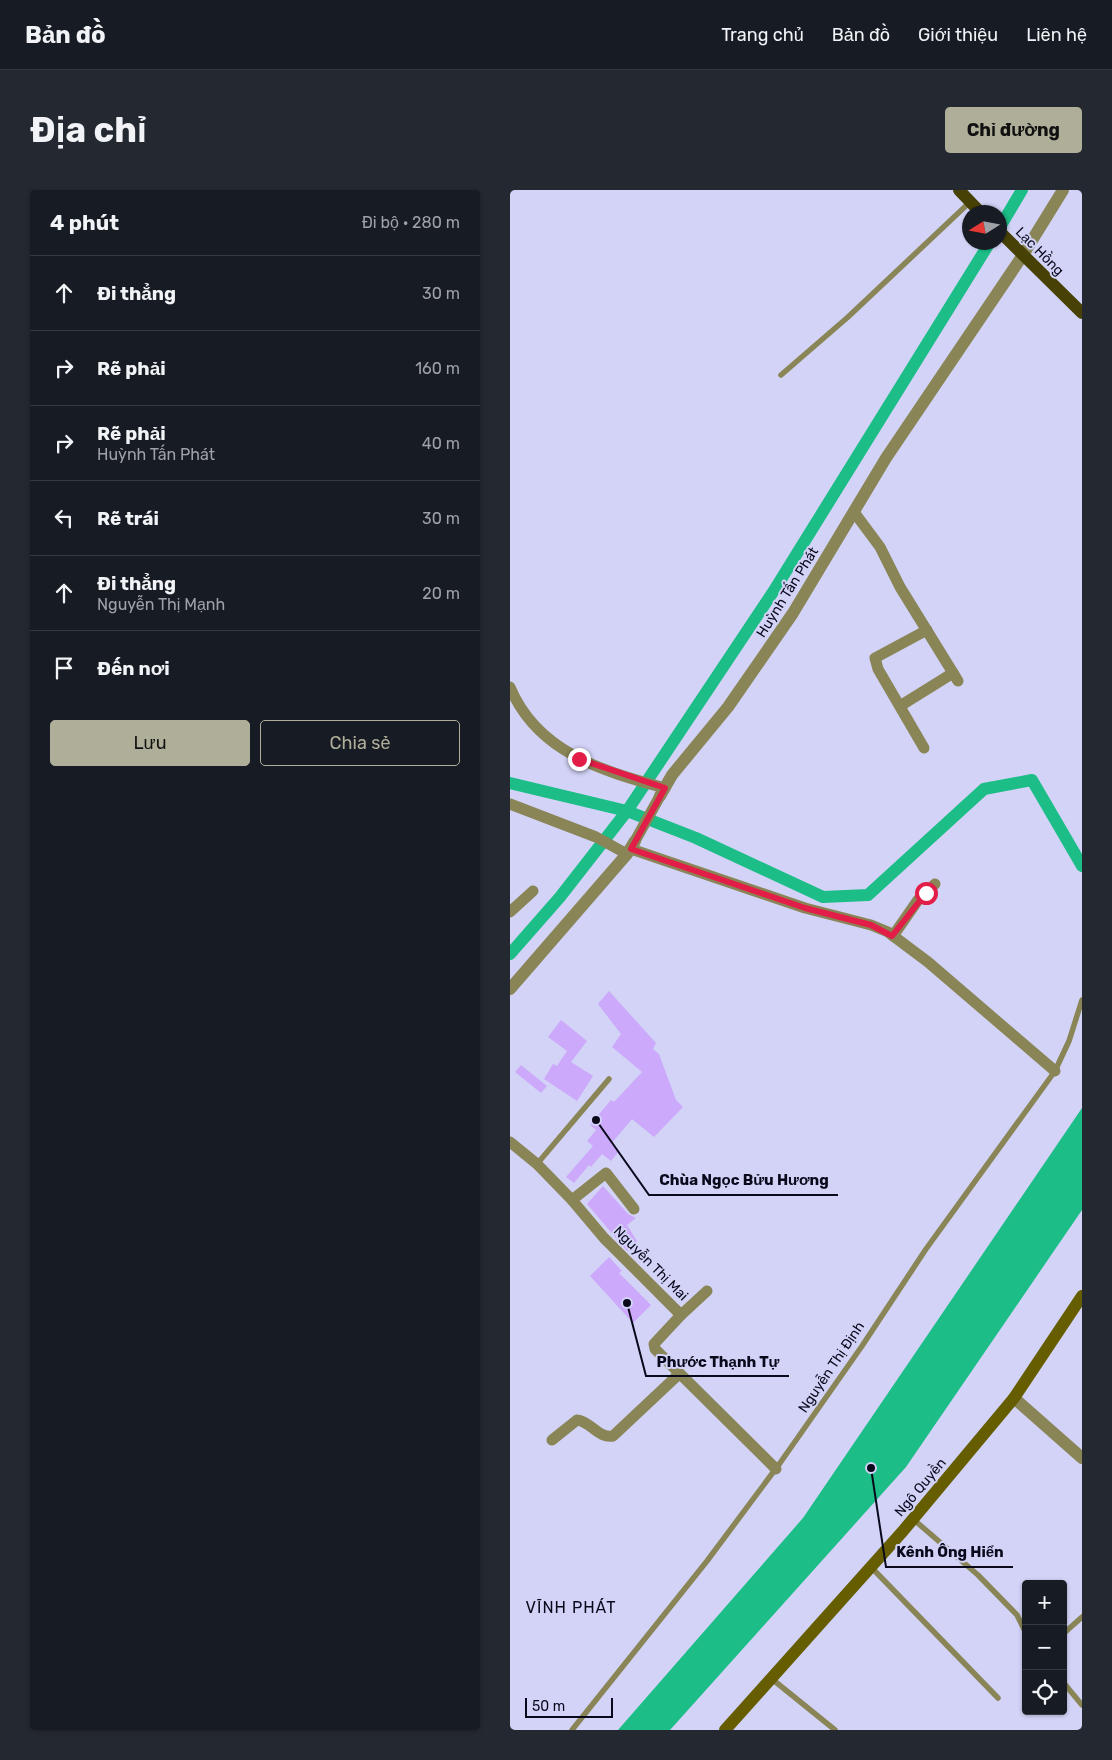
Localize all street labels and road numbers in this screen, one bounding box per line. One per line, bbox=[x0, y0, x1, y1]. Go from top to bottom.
street label: Lạc Hồng bbox=[1012, 223, 1068, 279]
street label: Huỳnh Tấn Phát bbox=[752, 543, 822, 641]
street label: Nguyễn Thị Mai bbox=[610, 1222, 692, 1304]
street label: Nguyễn Thị Định bbox=[794, 1318, 868, 1416]
street label: Ngô Quyền bbox=[890, 1454, 950, 1520]

